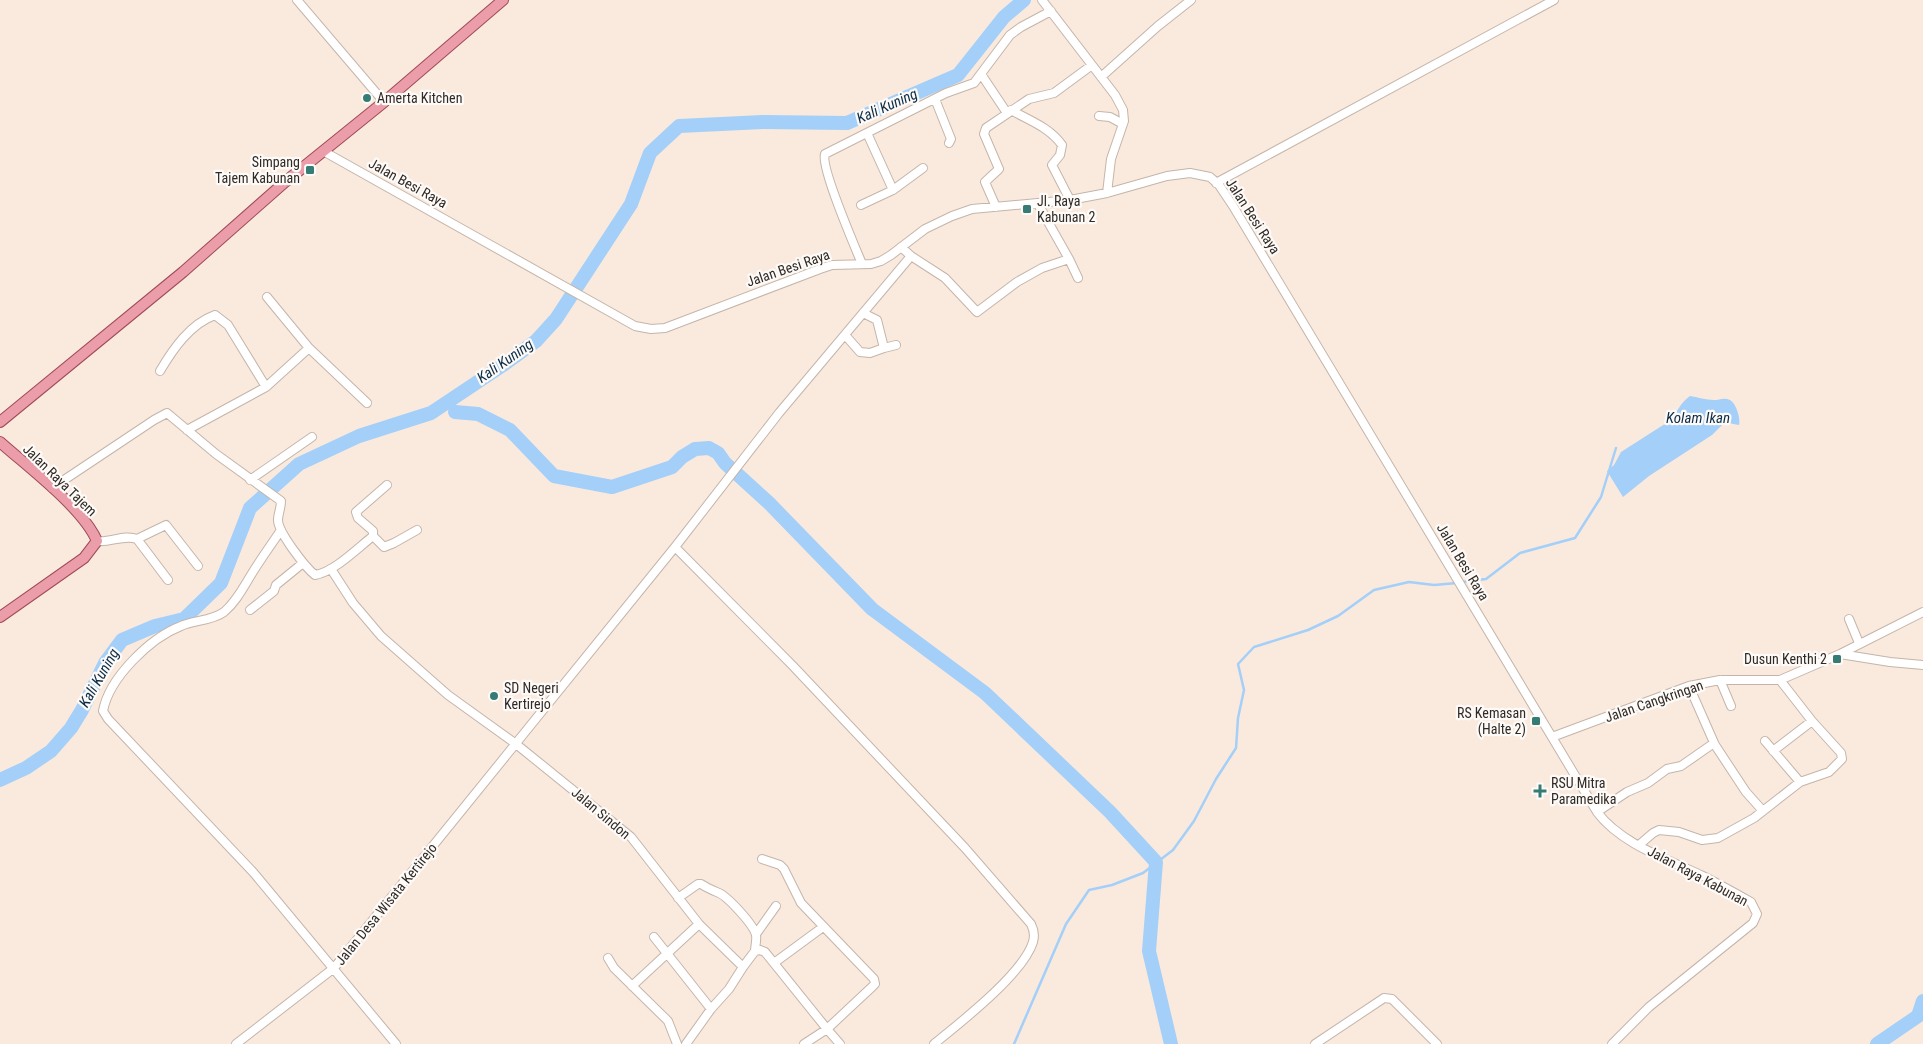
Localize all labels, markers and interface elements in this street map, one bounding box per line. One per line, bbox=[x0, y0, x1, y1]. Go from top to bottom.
water label: Kali Kuning bbox=[854, 85, 920, 127]
place label: Amerta Kitchen bbox=[377, 90, 462, 106]
marker: Amerta Kitchen bbox=[361, 92, 373, 104]
place label: Simpang Tajem Kabunan bbox=[215, 154, 300, 186]
street label: Jalan Besi Raya bbox=[366, 155, 450, 211]
marker: Simpang Tajem Kabunan bbox=[304, 164, 316, 176]
street label: Jalan Besi Raya bbox=[1223, 175, 1283, 257]
place label: Jl. Raya Kabunan 2 bbox=[1037, 193, 1095, 225]
marker: Jl. Raya Kabunan 2 bbox=[1021, 203, 1033, 215]
street label: Jalan Besi Raya bbox=[744, 246, 832, 290]
water label: Kali Kuning bbox=[473, 335, 537, 387]
water label: Kolam Ikan bbox=[1666, 409, 1730, 427]
street label: Jalan Raya Tajem bbox=[20, 441, 100, 519]
street label: Jalan Besi Raya bbox=[1434, 521, 1492, 603]
water label: Kali Kuning bbox=[75, 646, 123, 710]
place label: Dusun Kenthi 2 bbox=[1744, 651, 1827, 667]
marker: Dusun Kenthi 2 bbox=[1831, 653, 1843, 665]
street label: Jalan Cangkringan bbox=[1603, 677, 1705, 725]
place label: SD Negeri Kertirejo bbox=[504, 680, 559, 712]
marker: SD Negeri Kertirejo bbox=[488, 690, 500, 702]
place label: RS Kemasan (Halte 2) bbox=[1457, 705, 1526, 738]
marker: RS Kemasan (Halte 2) bbox=[1530, 715, 1542, 727]
place label: RSU Mitra Paramedika bbox=[1551, 775, 1616, 807]
street label: Jalan Sindon bbox=[569, 784, 633, 842]
marker: RSU Mitra Paramedika bbox=[1533, 784, 1547, 798]
street label: Jalan Desa Wisata Kertirejo bbox=[332, 840, 440, 968]
street label: Jalan Raya Kabunan bbox=[1645, 843, 1751, 909]

